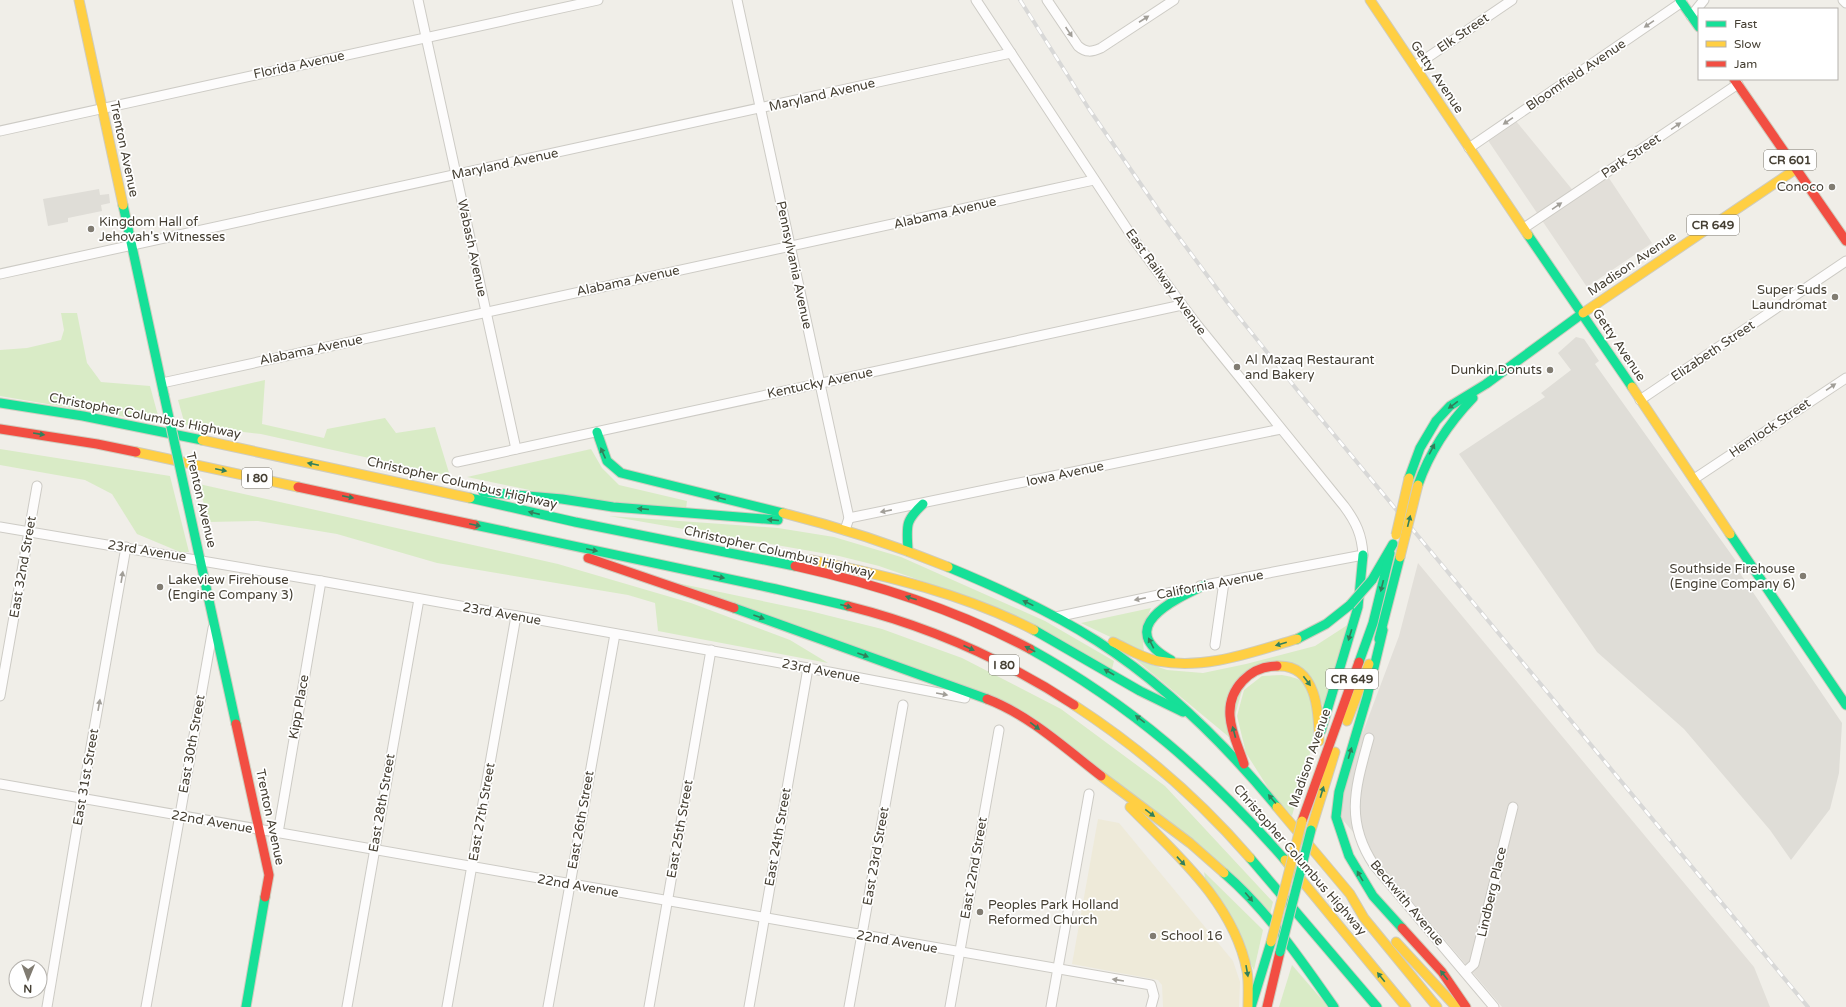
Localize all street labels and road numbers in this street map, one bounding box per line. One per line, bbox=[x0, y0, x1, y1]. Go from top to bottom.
street label: Elk Street bbox=[1434, 10, 1492, 56]
street label: Bloomfield Avenue bbox=[1523, 36, 1629, 114]
street label: Getty Avenue bbox=[1407, 38, 1467, 116]
street label: Florida Avenue bbox=[252, 48, 346, 82]
street label: Maryland Avenue bbox=[767, 75, 877, 115]
street label: Trenton Avenue bbox=[106, 100, 142, 198]
street label: Park Street bbox=[1598, 130, 1664, 182]
street label: Maryland Avenue bbox=[450, 145, 560, 183]
road number: CR 601 bbox=[1764, 150, 1816, 170]
street label: Alabama Avenue bbox=[892, 193, 998, 233]
street label: Wabash Avenue bbox=[454, 198, 490, 298]
street label: Pennsylvania Avenue bbox=[773, 199, 815, 331]
road number: CR 649 bbox=[1687, 215, 1739, 235]
street label: East Railway Avenue bbox=[1122, 226, 1210, 338]
street label: Madison Avenue bbox=[1585, 228, 1679, 300]
street label: Alabama Avenue bbox=[575, 262, 681, 300]
street label: Getty Avenue bbox=[1589, 306, 1649, 384]
street label: Elizabeth Street bbox=[1668, 317, 1758, 385]
street label: Alabama Avenue bbox=[258, 331, 364, 369]
street label: Kentucky Avenue bbox=[766, 364, 874, 402]
street label: Christopher Columbus Highway bbox=[48, 390, 242, 442]
street label: Hemlock Street bbox=[1726, 395, 1814, 461]
street label: Trenton Avenue bbox=[182, 451, 220, 549]
street label: Christopher Columbus Highway bbox=[365, 453, 559, 513]
street label: Iowa Avenue bbox=[1025, 458, 1105, 490]
road number: I 80 bbox=[242, 468, 272, 488]
street label: East 32nd Street bbox=[6, 515, 40, 619]
street label: Christopher Columbus Highway bbox=[682, 522, 876, 582]
street label: 23rd Avenue bbox=[107, 537, 187, 565]
street label: California Avenue bbox=[1155, 567, 1265, 603]
street label: 23rd Avenue bbox=[462, 599, 542, 629]
road number: I 80 bbox=[989, 655, 1019, 675]
street label: 23rd Avenue bbox=[781, 656, 861, 686]
road number: CR 649 bbox=[1326, 669, 1378, 689]
street label: Kipp Place bbox=[285, 674, 313, 740]
street label: East 30th Street bbox=[175, 693, 209, 795]
street label: Madison Avenue bbox=[1286, 707, 1334, 809]
street label: East 31st Street bbox=[70, 727, 102, 827]
street label: East 28th Street bbox=[365, 752, 399, 854]
street label: East 27th Street bbox=[465, 761, 499, 863]
street label: Trenton Avenue bbox=[252, 768, 288, 866]
street label: East 26th Street bbox=[564, 769, 598, 871]
street label: East 25th Street bbox=[663, 778, 697, 880]
street label: Christopher Columbus Highway bbox=[1230, 781, 1370, 939]
street label: East 24th Street bbox=[761, 786, 795, 888]
street label: East 23rd Street bbox=[859, 805, 893, 907]
street label: 22nd Avenue bbox=[170, 807, 254, 837]
street label: East 22nd Street bbox=[957, 816, 991, 920]
street label: Lindberg Place bbox=[1474, 845, 1510, 939]
street label: Beckwith Avenue bbox=[1367, 857, 1447, 949]
street label: 22nd Avenue bbox=[536, 871, 620, 901]
street label: 22nd Avenue bbox=[855, 927, 939, 957]

